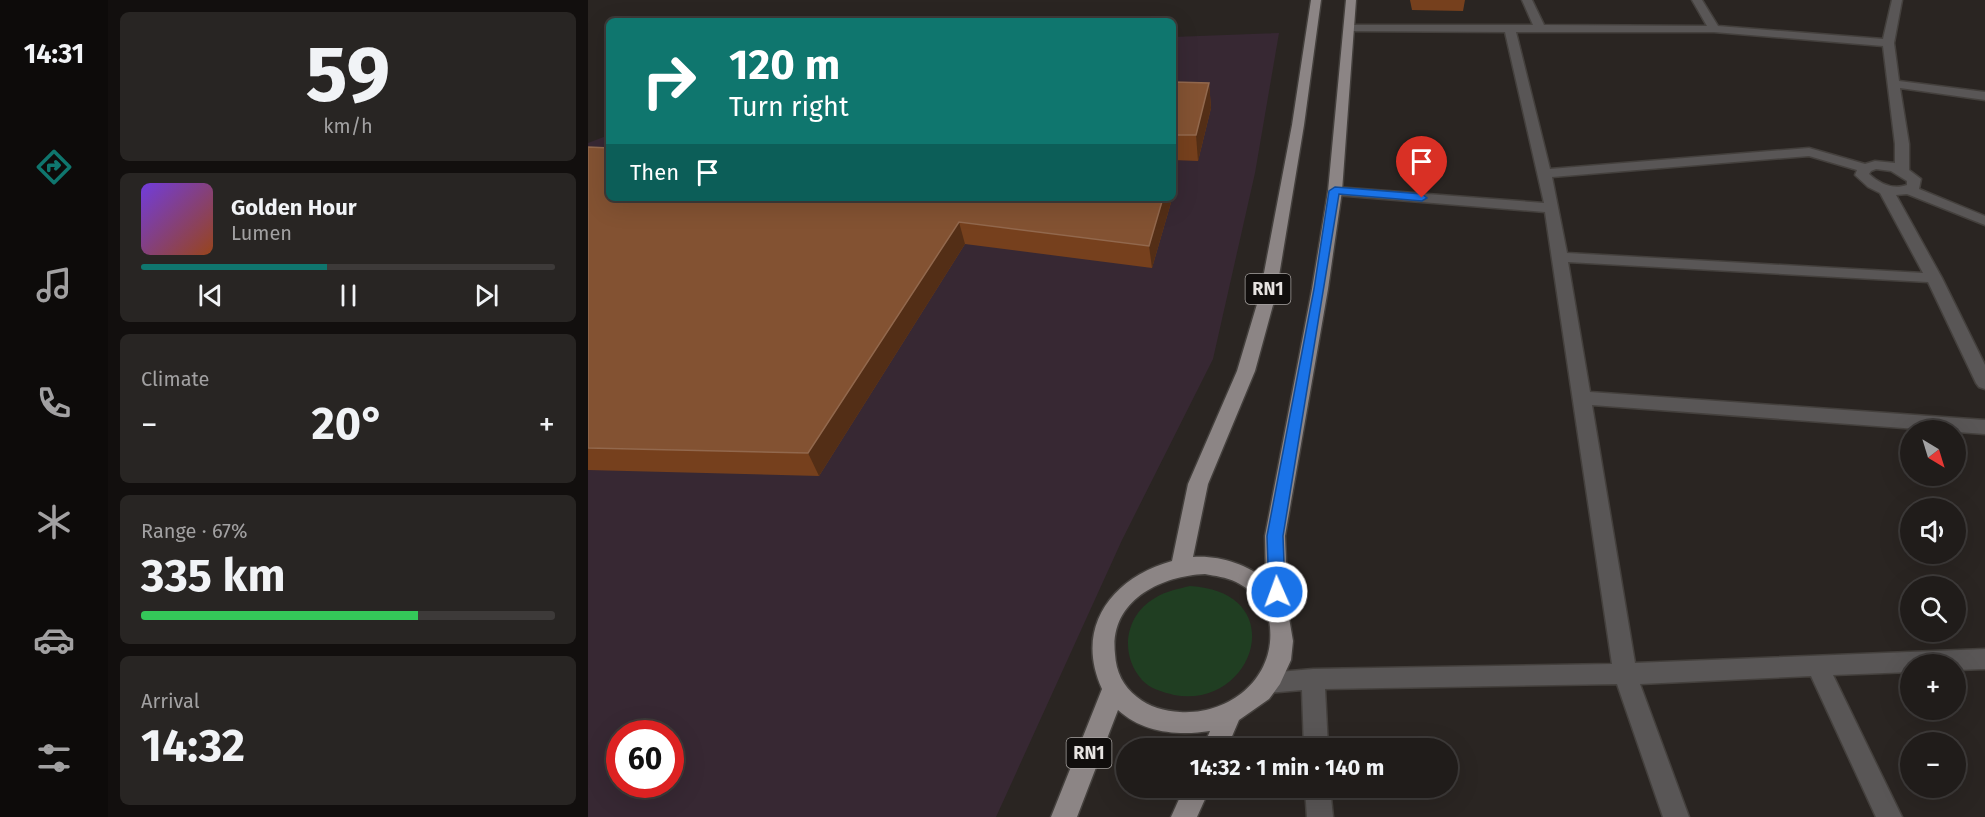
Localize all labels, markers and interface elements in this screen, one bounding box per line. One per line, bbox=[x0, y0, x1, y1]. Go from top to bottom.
text: 59 bbox=[306, 28, 390, 122]
text: 14:31 bbox=[24, 38, 84, 70]
text: 120 m bbox=[729, 40, 840, 90]
icon: right bbox=[630, 42, 708, 120]
text: Turn right bbox=[729, 91, 849, 123]
text: km/h bbox=[323, 114, 373, 138]
pin bbox=[1396, 136, 1447, 198]
icon: arrive bbox=[1405, 145, 1438, 178]
icon: directions bbox=[33, 146, 75, 188]
icon: arrive bbox=[691, 156, 724, 189]
text: Then bbox=[630, 159, 679, 186]
text: Golden Hour bbox=[231, 194, 357, 221]
text: Lumen bbox=[231, 221, 292, 245]
icon: music bbox=[33, 264, 75, 306]
road number: RN1 bbox=[1246, 274, 1290, 304]
icon: previous bbox=[194, 279, 227, 312]
icon: pause bbox=[332, 279, 365, 312]
icon: next bbox=[470, 279, 503, 312]
text: Climate bbox=[141, 367, 209, 391]
icon: phone bbox=[33, 382, 75, 424]
text: 20° bbox=[311, 397, 385, 451]
text: − bbox=[141, 405, 158, 445]
text: + bbox=[539, 405, 555, 445]
north arrow bbox=[1900, 420, 1966, 486]
map controls bbox=[1900, 420, 1966, 798]
button: sound bbox=[1900, 498, 1966, 564]
icon: climate bbox=[33, 501, 75, 543]
text: Range · 67% bbox=[141, 519, 248, 543]
text: 335 km bbox=[141, 549, 285, 603]
position arrow bbox=[1245, 560, 1309, 624]
button: search bbox=[1900, 576, 1966, 642]
icon: car bbox=[33, 619, 75, 661]
button: + bbox=[1900, 654, 1966, 720]
text: Arrival bbox=[141, 689, 200, 713]
text: 14:32 bbox=[141, 719, 245, 773]
speed limit sign: 60 bbox=[606, 720, 684, 798]
button: − bbox=[1900, 732, 1966, 798]
icon: filters bbox=[33, 737, 75, 779]
road number: RN1 bbox=[1066, 738, 1112, 768]
text: 14:32 · 1 min · 140 m bbox=[1190, 754, 1384, 781]

